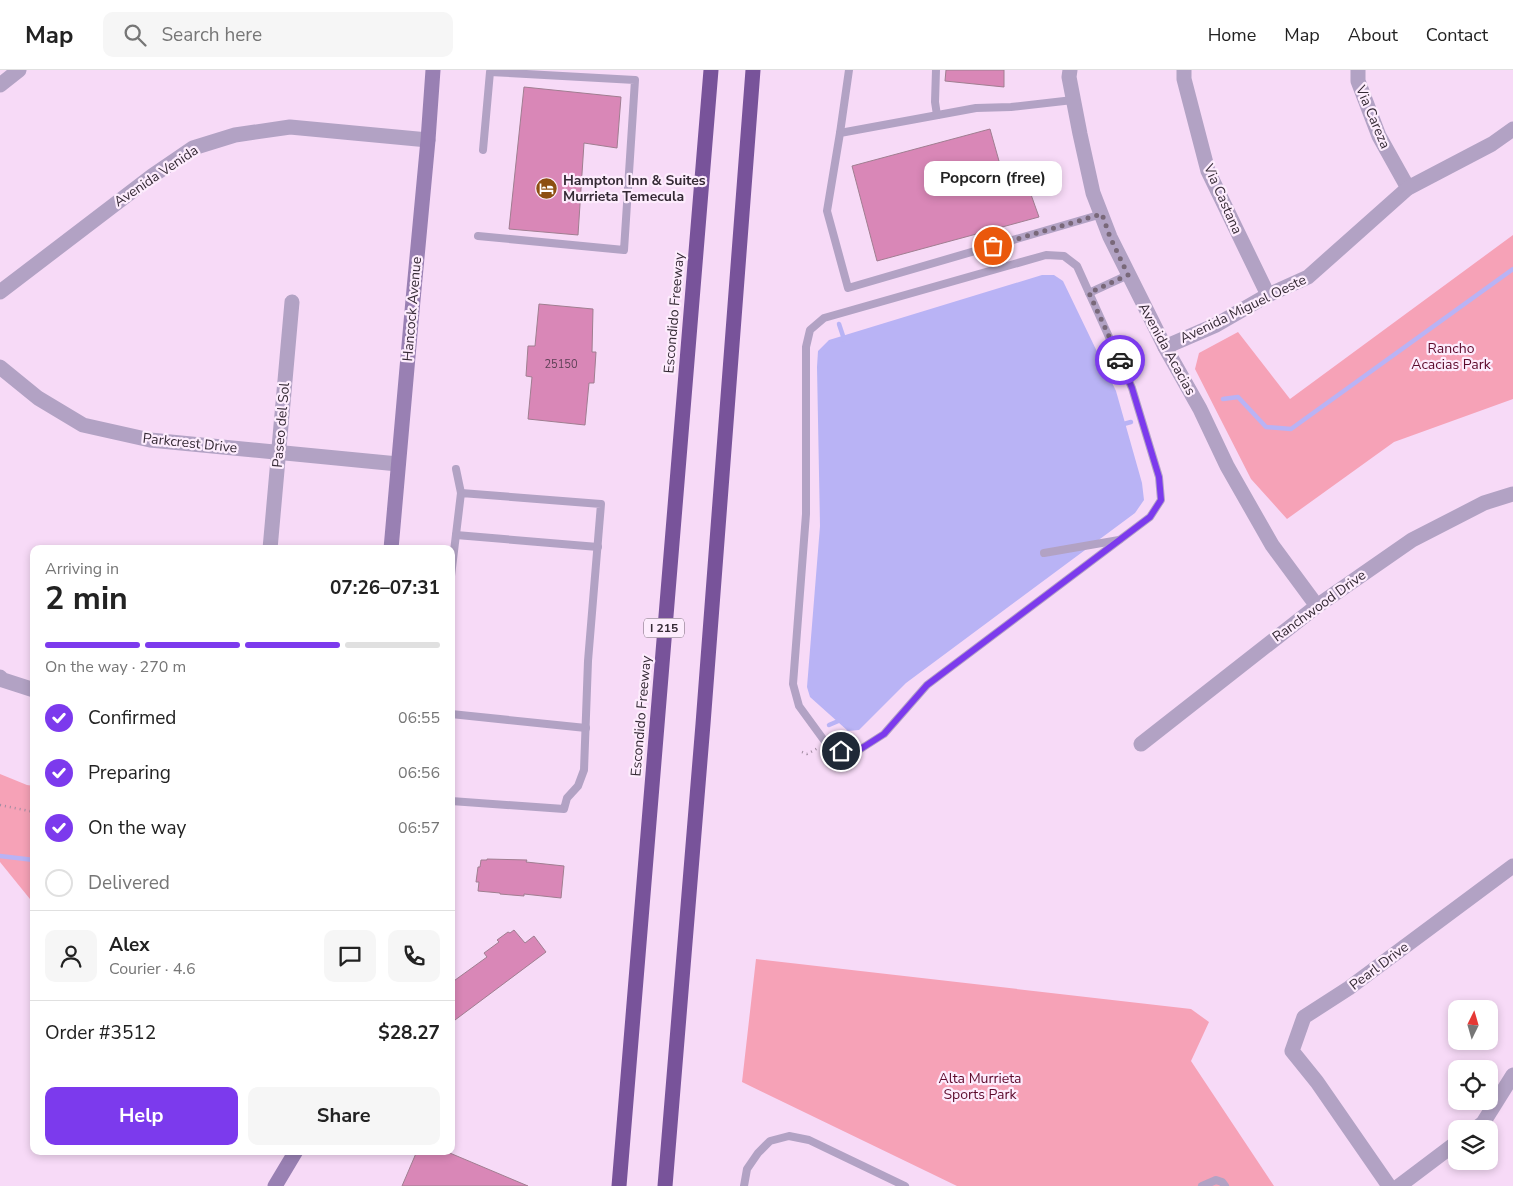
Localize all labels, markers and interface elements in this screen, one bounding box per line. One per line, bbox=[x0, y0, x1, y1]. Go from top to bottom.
search box bbox=[103, 12, 453, 57]
text: Map bbox=[25, 19, 73, 51]
icon: search bbox=[121, 21, 149, 49]
text: Search here bbox=[161, 22, 262, 48]
text: Home bbox=[1208, 23, 1256, 47]
text: Map bbox=[1284, 23, 1320, 47]
text: About bbox=[1348, 23, 1398, 47]
text: Contact bbox=[1426, 23, 1488, 47]
street label: Via Careza bbox=[1351, 82, 1395, 151]
street label: Avenida Venida bbox=[110, 141, 202, 211]
street label: Via Castana bbox=[1199, 160, 1247, 237]
callout: Popcorn (free) bbox=[924, 161, 1062, 196]
text: Popcorn (free) bbox=[940, 167, 1046, 189]
place label: Hampton Inn & Suites Murrieta Temecula bbox=[563, 171, 706, 206]
hotel icon: Hampton Inn & Suites Murrieta Temecula bbox=[535, 176, 559, 200]
pin bbox=[972, 225, 1014, 267]
icon: bag bbox=[979, 232, 1007, 260]
street label: Escondido Freeway bbox=[659, 251, 689, 374]
street label: Hancock Avenue bbox=[398, 256, 426, 362]
street label: Avenida Miguel Oeste bbox=[1177, 270, 1309, 348]
street label: Avenida Acacias bbox=[1134, 300, 1200, 399]
courier bbox=[1095, 335, 1145, 385]
park label: Rancho Acacias Park bbox=[1411, 339, 1492, 374]
icon: car bbox=[1106, 346, 1134, 374]
house number: 25150 bbox=[545, 357, 578, 372]
street label: Paseo del Sol bbox=[268, 381, 294, 468]
street label: Parkcrest Drive bbox=[142, 429, 238, 457]
text: Arriving in bbox=[45, 558, 119, 580]
street label: Ranchwood Drive bbox=[1268, 566, 1370, 646]
text: 07:26–07:31 bbox=[330, 575, 440, 601]
text: 2 min bbox=[45, 577, 128, 620]
road number: I 215 bbox=[644, 618, 684, 638]
street label: Escondido Freeway bbox=[626, 654, 656, 777]
text: On the way · 270 m bbox=[45, 656, 186, 678]
icon: check bbox=[45, 704, 73, 732]
text: Confirmed bbox=[88, 705, 176, 731]
text: 06:55 bbox=[398, 707, 440, 729]
pin bbox=[820, 730, 862, 772]
icon: home bbox=[827, 737, 855, 765]
icon: check bbox=[45, 759, 73, 787]
text: Preparing bbox=[88, 760, 171, 786]
text: 06:56 bbox=[398, 762, 440, 784]
icon: check bbox=[45, 814, 73, 842]
text: On the way bbox=[88, 815, 186, 841]
text: 06:57 bbox=[398, 817, 440, 839]
text: Delivered bbox=[88, 870, 170, 896]
button: person bbox=[45, 930, 97, 982]
button: chat bbox=[324, 930, 376, 982]
button: phone bbox=[388, 930, 440, 982]
text: Alex bbox=[109, 932, 150, 958]
street label: Pearl Drive bbox=[1346, 938, 1412, 994]
text: Courier · 4.6 bbox=[109, 958, 195, 980]
north arrow bbox=[1448, 1000, 1498, 1050]
map controls bbox=[1448, 1000, 1498, 1170]
text: Order #3512 bbox=[45, 1020, 156, 1046]
text: $28.27 bbox=[378, 1020, 440, 1046]
button: locate bbox=[1448, 1060, 1498, 1110]
park label: Alta Murrieta Sports Park bbox=[938, 1069, 1022, 1104]
button: Help bbox=[45, 1087, 238, 1145]
button: Share bbox=[248, 1087, 440, 1145]
button: layers bbox=[1448, 1120, 1498, 1170]

